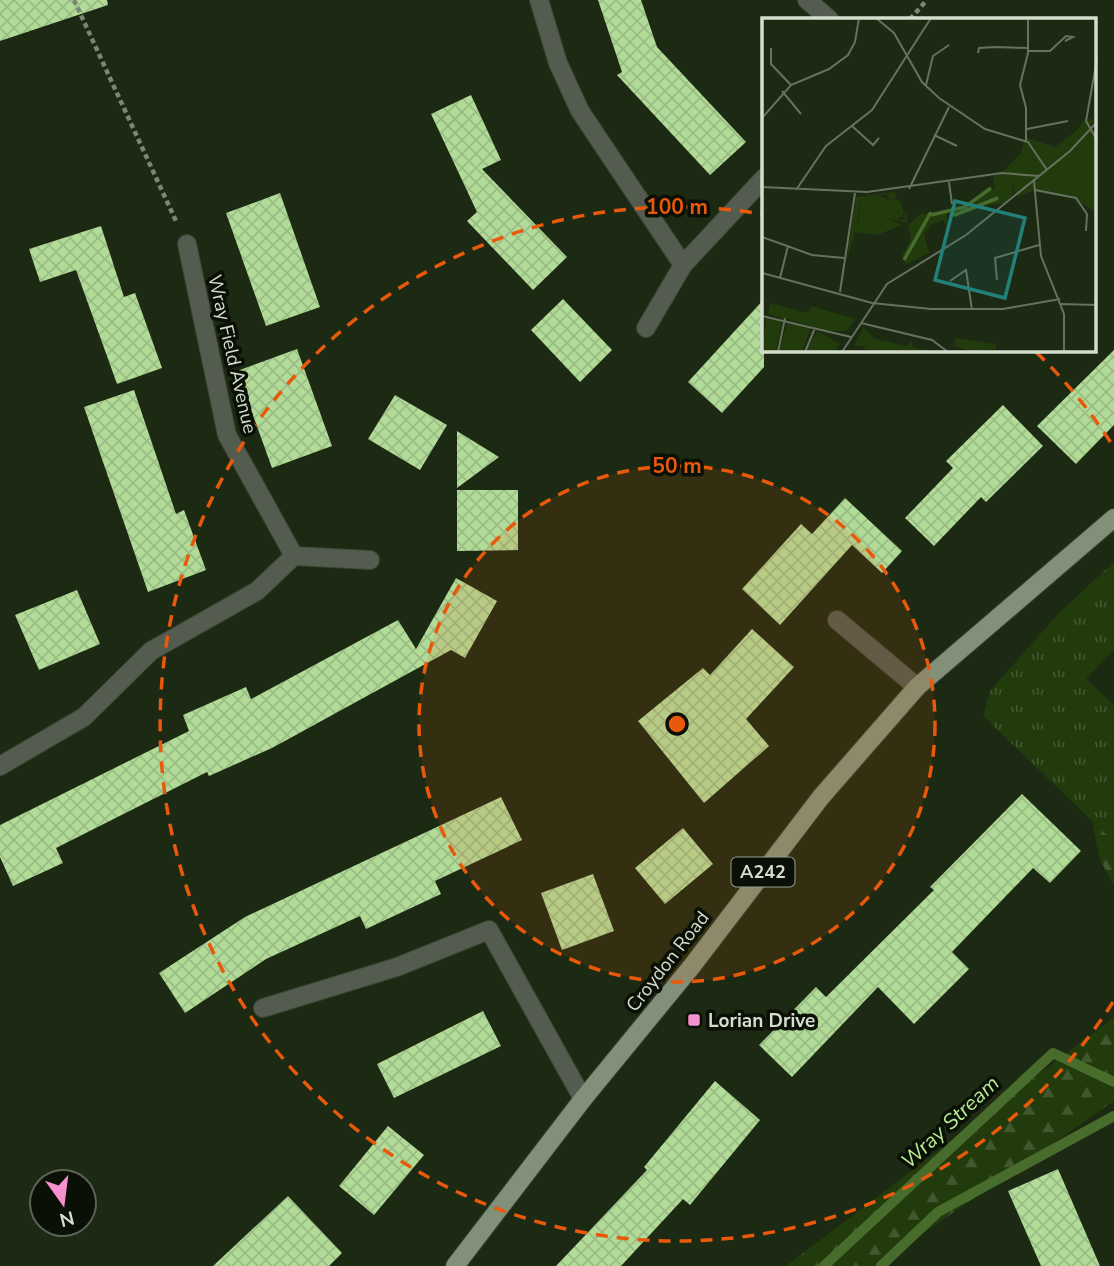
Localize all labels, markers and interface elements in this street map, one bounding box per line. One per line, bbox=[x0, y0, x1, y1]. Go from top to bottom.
inset map bbox=[762, 18, 1096, 352]
text: 100 m bbox=[646, 193, 708, 221]
street label: Wray Field Avenue bbox=[201, 272, 263, 436]
text: 50 m bbox=[652, 452, 702, 480]
centre of rings bbox=[665, 712, 689, 736]
road number: A242 bbox=[732, 858, 794, 886]
street label: Croydon Road bbox=[620, 906, 715, 1017]
place label: Lorian Drive bbox=[708, 1008, 815, 1034]
marker: Lorian Drive bbox=[686, 1012, 702, 1028]
water label: Wray Stream bbox=[895, 1069, 1005, 1175]
north arrow bbox=[28, 1168, 98, 1238]
text: N bbox=[57, 1204, 77, 1233]

